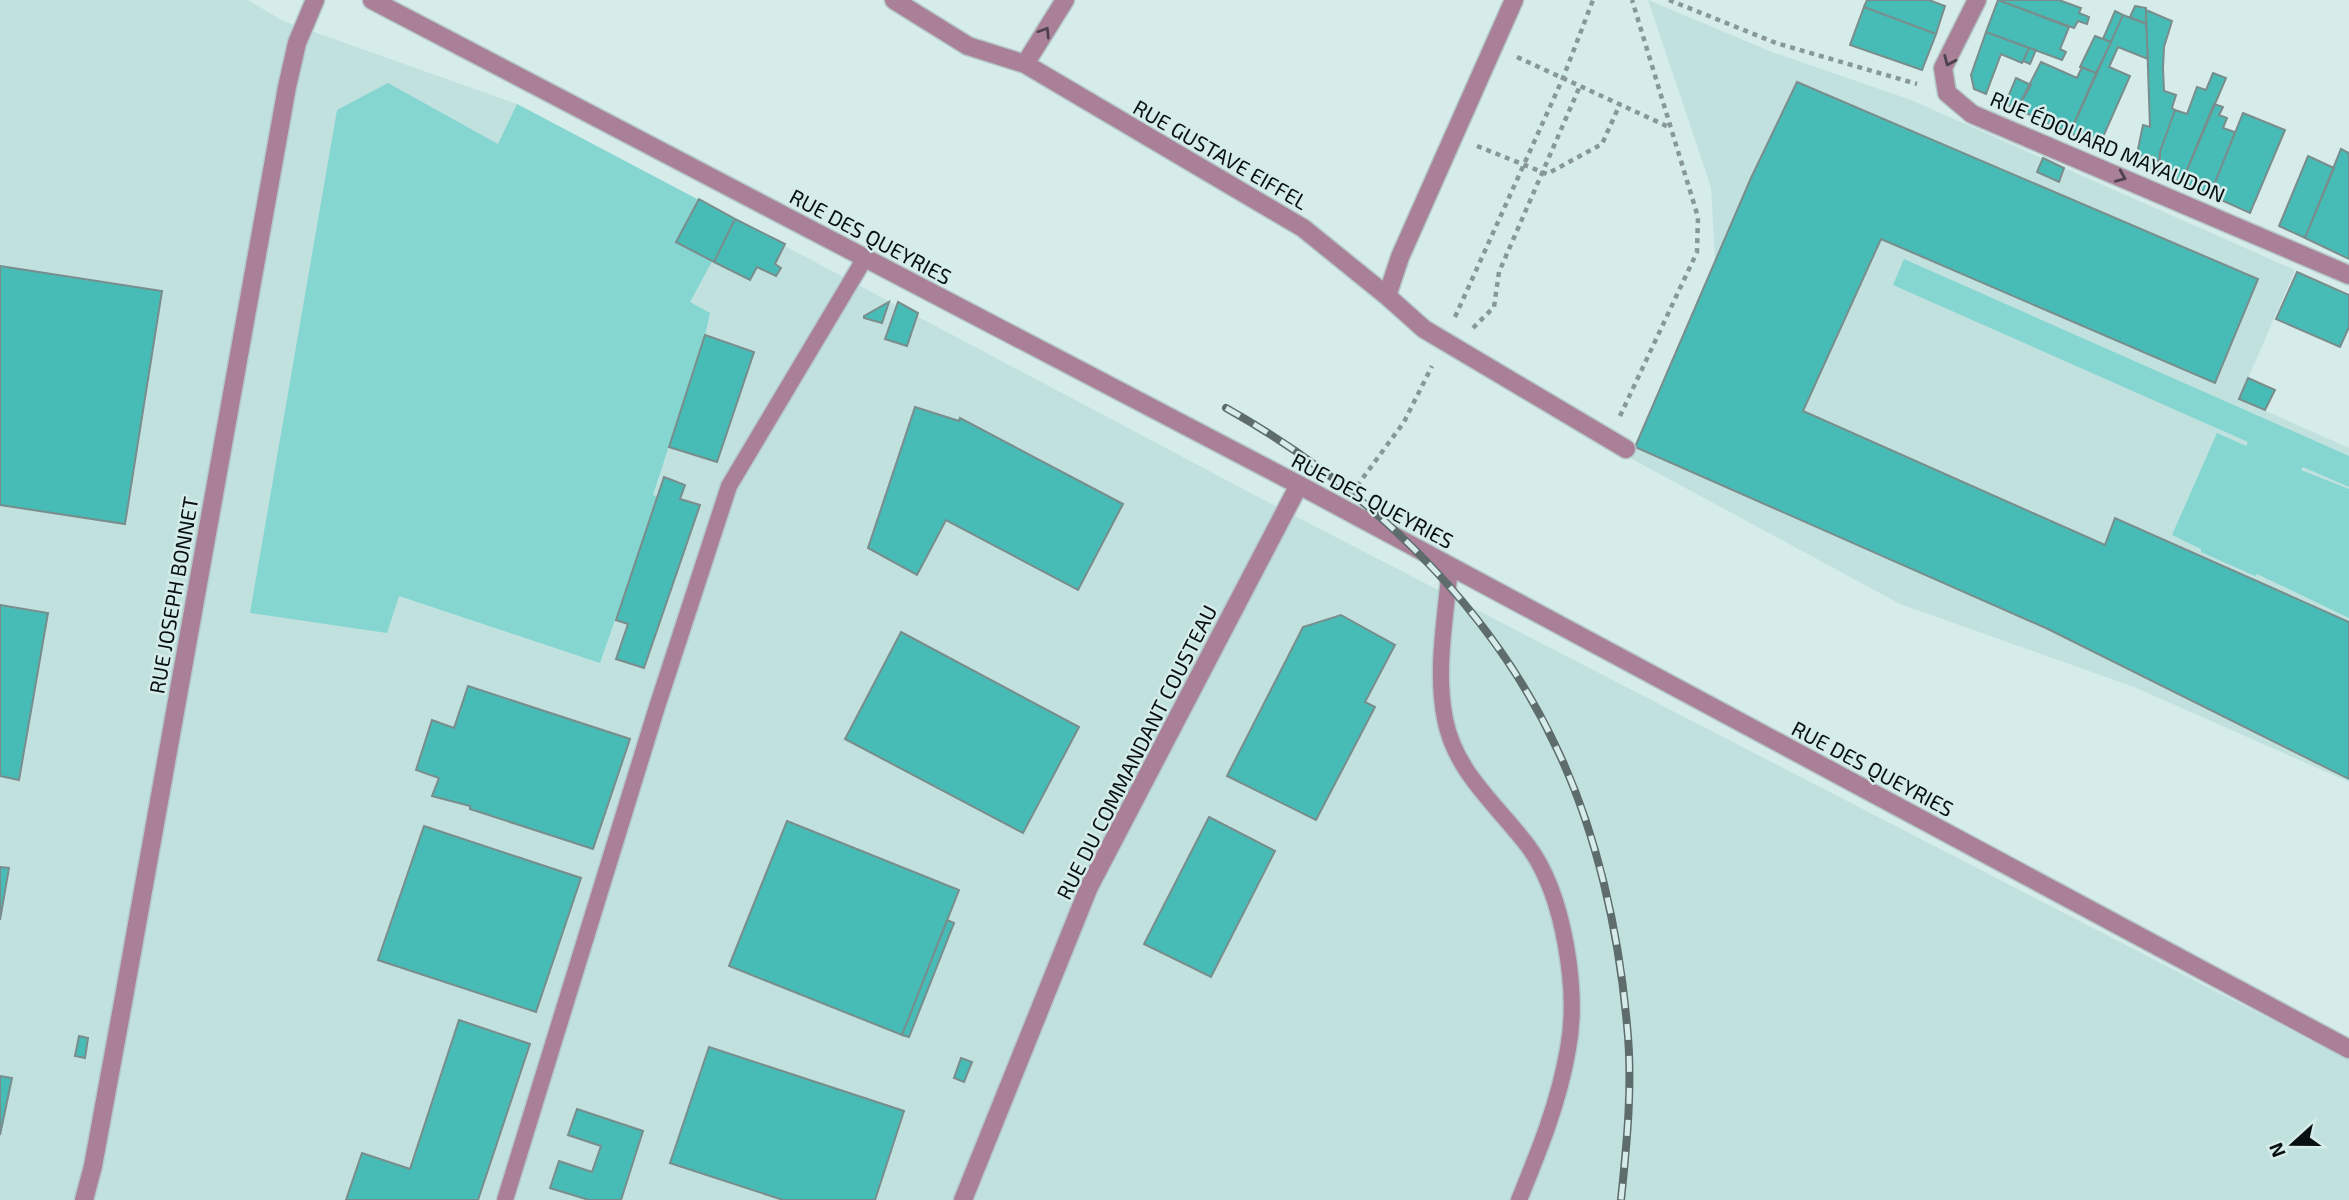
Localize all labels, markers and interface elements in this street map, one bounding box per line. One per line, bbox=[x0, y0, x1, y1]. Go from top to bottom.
one-way arrow bbox=[1037, 27, 1050, 40]
one-way arrow bbox=[1943, 54, 1957, 66]
street label: RUE ÉDOUARD MAYAUDON bbox=[1987, 85, 2229, 207]
street label: RUE GUSTAVE EIFFEL bbox=[1129, 94, 1313, 214]
one-way arrow bbox=[2115, 168, 2127, 182]
street label: RUE DES QUEYRIES bbox=[785, 183, 956, 290]
street label: RUE DES QUEYRIES bbox=[1287, 447, 1458, 554]
street label: RUE JOSEPH BONNET bbox=[143, 495, 203, 695]
street label: RUE DU COMMANDANT COUSTEAU bbox=[1051, 601, 1221, 903]
street label: RUE DES QUEYRIES bbox=[1787, 715, 1958, 822]
north arrow bbox=[2258, 1109, 2328, 1179]
text: N bbox=[2263, 1140, 2290, 1161]

